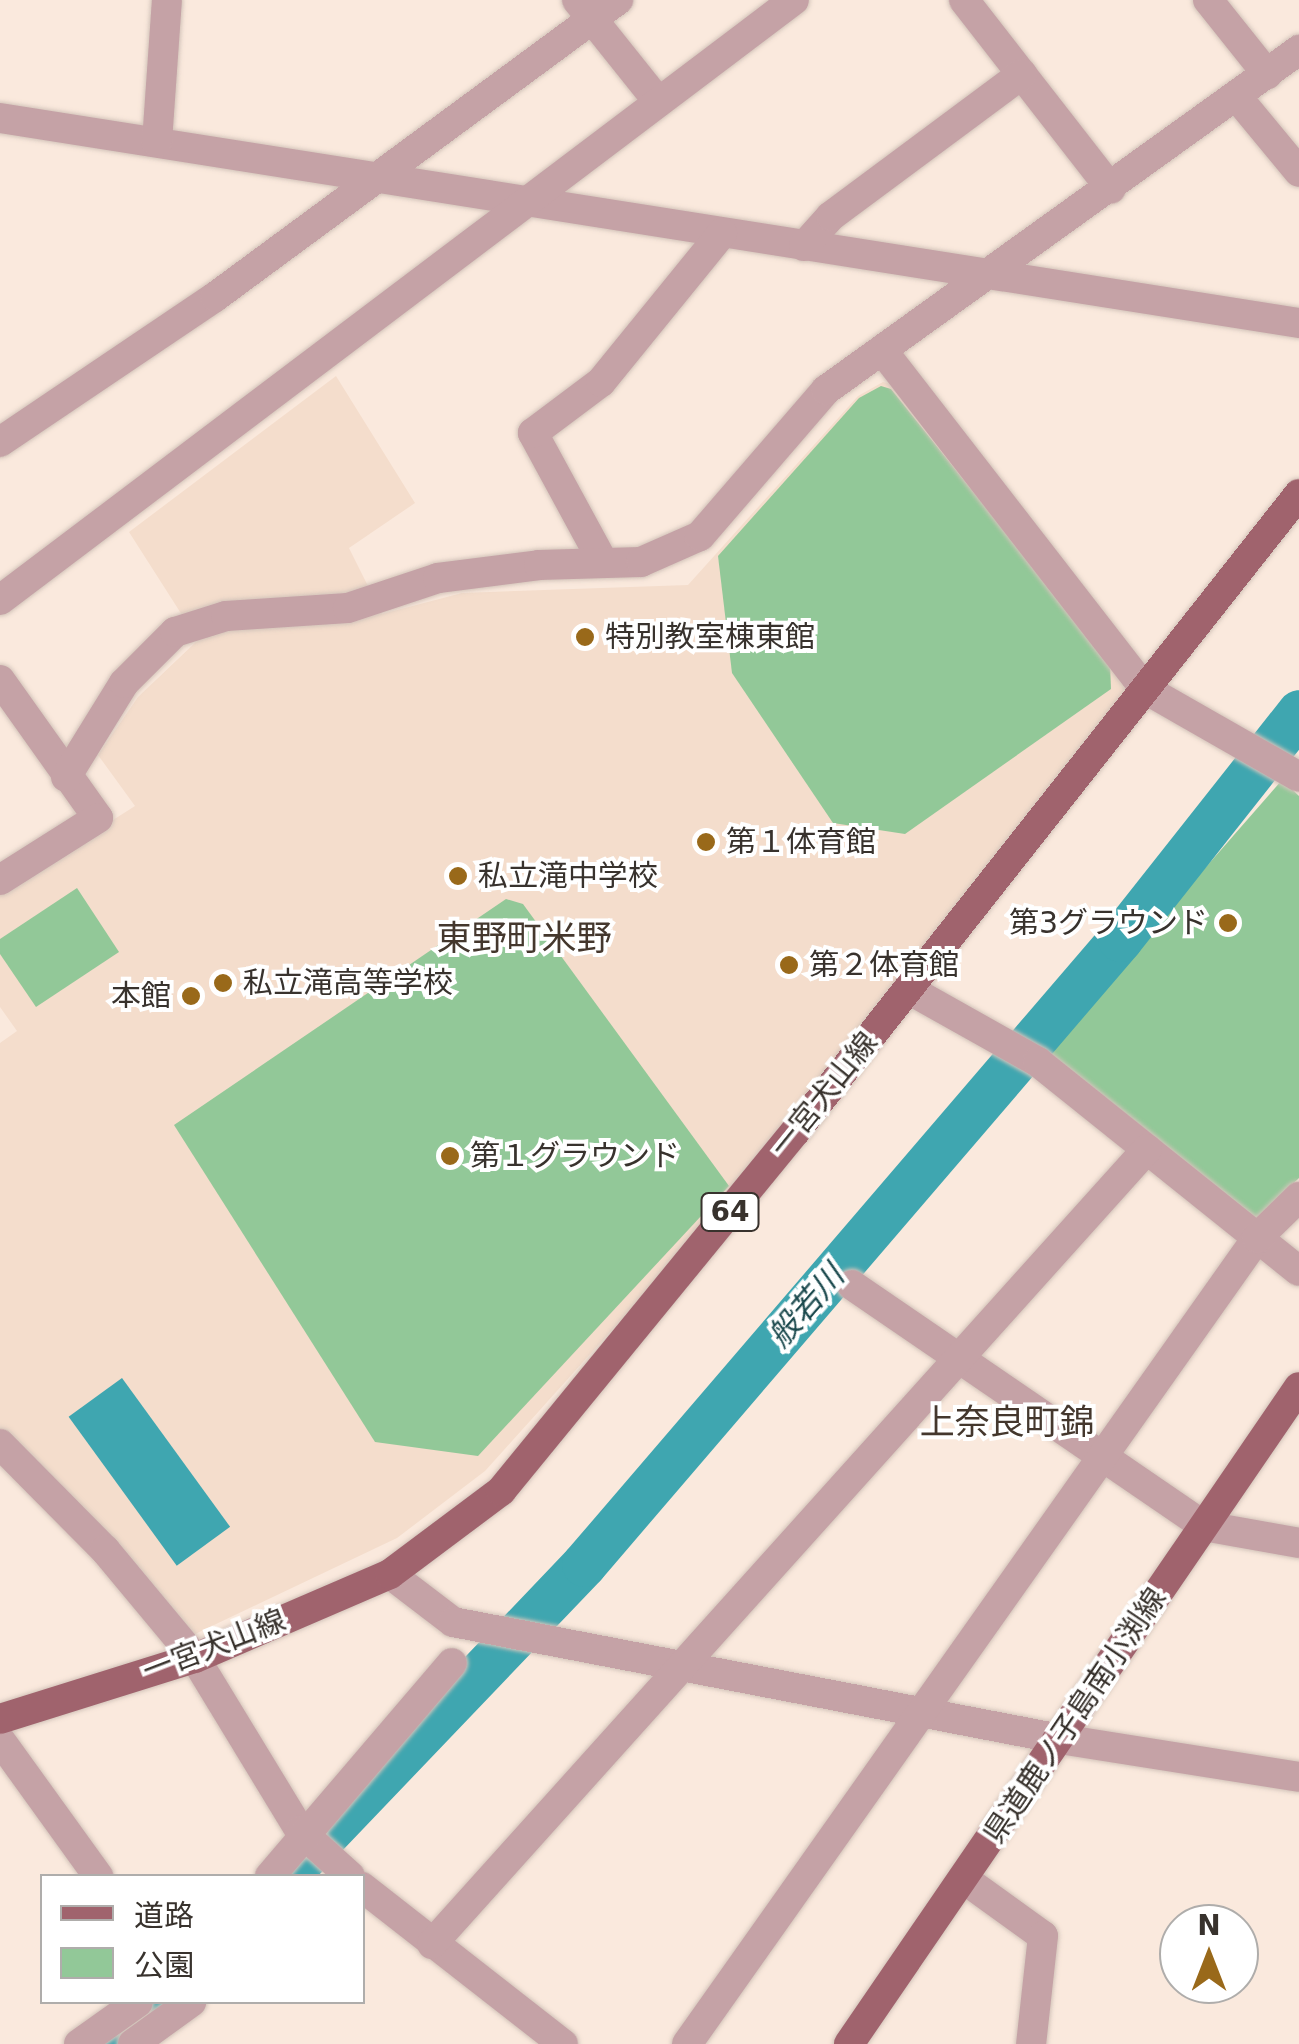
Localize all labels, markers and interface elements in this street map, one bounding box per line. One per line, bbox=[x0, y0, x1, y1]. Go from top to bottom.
place label: 特別教室棟東館 bbox=[605, 619, 815, 655]
marker: 特別教室棟東館 bbox=[574, 626, 596, 648]
place label: 第１体育館 bbox=[726, 824, 876, 860]
marker: 第１体育館 bbox=[695, 831, 717, 853]
place label: 私立滝中学校 bbox=[478, 858, 658, 894]
marker: 私立滝中学校 bbox=[447, 865, 469, 887]
place label: 第3グラウンド bbox=[1009, 905, 1208, 941]
marker: 第3グラウンド bbox=[1217, 912, 1239, 934]
district label: 東野町米野 bbox=[437, 917, 611, 959]
place label: 第２体育館 bbox=[809, 947, 959, 983]
marker: 第２体育館 bbox=[778, 954, 800, 976]
place label: 私立滝高等学校 bbox=[243, 965, 453, 1001]
marker: 私立滝高等学校 bbox=[212, 972, 234, 994]
place label: 本館 bbox=[111, 978, 171, 1014]
marker: 本館 bbox=[180, 985, 202, 1007]
street label: 一宮犬山線 bbox=[763, 1025, 885, 1165]
place label: 第１グラウンド bbox=[470, 1138, 680, 1174]
marker: 第１グラウンド bbox=[439, 1145, 461, 1167]
road number: 64 bbox=[700, 1189, 760, 1235]
water label: 般若川 bbox=[760, 1257, 852, 1355]
district label: 上奈良町錦 bbox=[920, 1401, 1094, 1443]
street label: 県道鹿ノ子島南小渕線 bbox=[976, 1582, 1174, 1850]
street label: 一宮犬山線 bbox=[138, 1602, 290, 1690]
legend bbox=[40, 1874, 365, 2004]
text: 道路 bbox=[134, 1898, 194, 1933]
north arrow bbox=[1159, 1904, 1259, 2004]
text: N bbox=[1197, 1909, 1221, 1942]
text: 公園 bbox=[134, 1948, 194, 1983]

